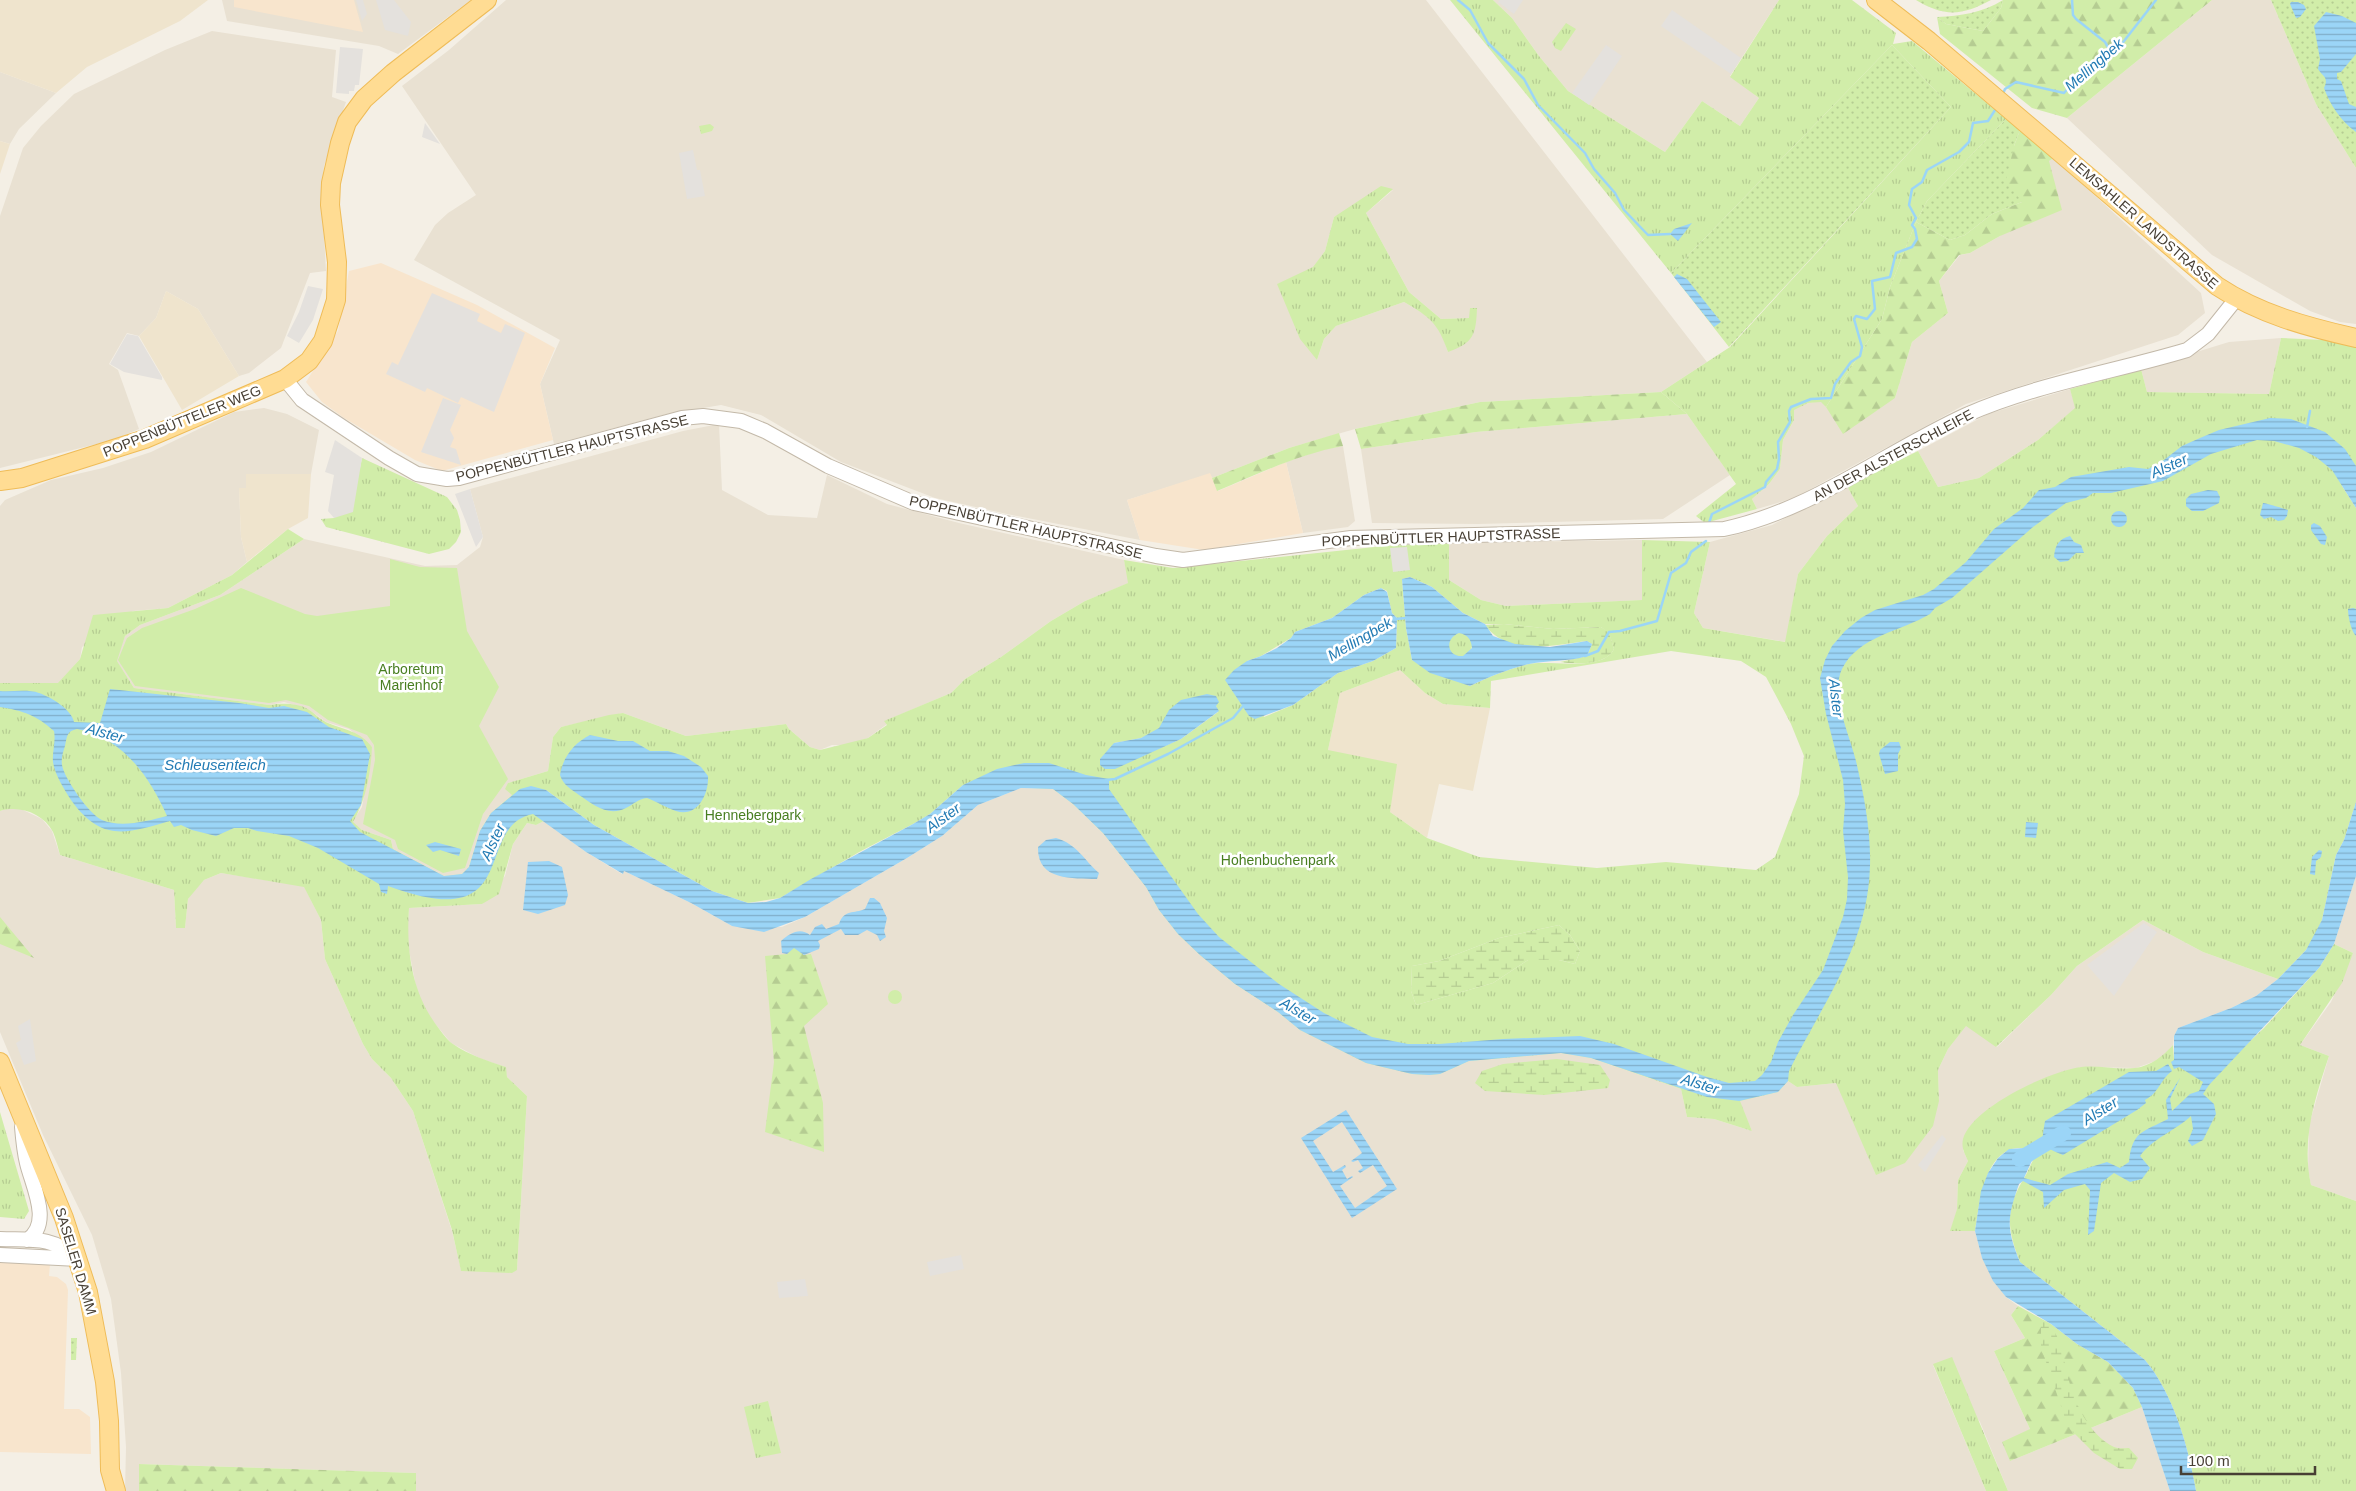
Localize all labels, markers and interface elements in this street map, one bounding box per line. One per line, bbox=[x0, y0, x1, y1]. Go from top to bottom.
water label: Mellingbek bbox=[2061, 34, 2127, 95]
street label: LEMSAHLER LANDSTRASSE bbox=[2067, 154, 2221, 292]
street label: POPPENBÜTTELER WEG bbox=[100, 381, 263, 460]
street label: AN DER ALSTERSCHLEIFE bbox=[1810, 406, 1976, 504]
street label: POPPENBÜTTLER HAUPTSTRASSE bbox=[454, 410, 690, 485]
water label: Alster bbox=[2147, 450, 2191, 482]
street label: POPPENBÜTTLER HAUPTSTRASSE bbox=[908, 491, 1144, 562]
street label: POPPENBÜTTLER HAUPTSTRASSE bbox=[1321, 524, 1561, 549]
water label: Mellingbek bbox=[1324, 613, 1396, 664]
park label: Arboretum Marienhof bbox=[378, 661, 444, 693]
water label: Alster bbox=[1826, 677, 1847, 719]
water label: Alster bbox=[83, 719, 127, 746]
water label: Schleusenteich bbox=[164, 756, 266, 773]
water label: Alster bbox=[921, 799, 964, 836]
park label: Hennebergpark bbox=[705, 807, 802, 823]
water label: Alster bbox=[476, 820, 509, 864]
park label: Hohenbuchenpark bbox=[1221, 852, 1336, 868]
water label: Alster bbox=[1277, 993, 1320, 1028]
water label: Alster bbox=[1678, 1069, 1722, 1098]
water label: Alster bbox=[2078, 1093, 2121, 1128]
street label: SASELER DAMM bbox=[52, 1205, 100, 1317]
scale bar bbox=[2181, 1444, 2315, 1476]
text: 100 m bbox=[2188, 1452, 2230, 1469]

